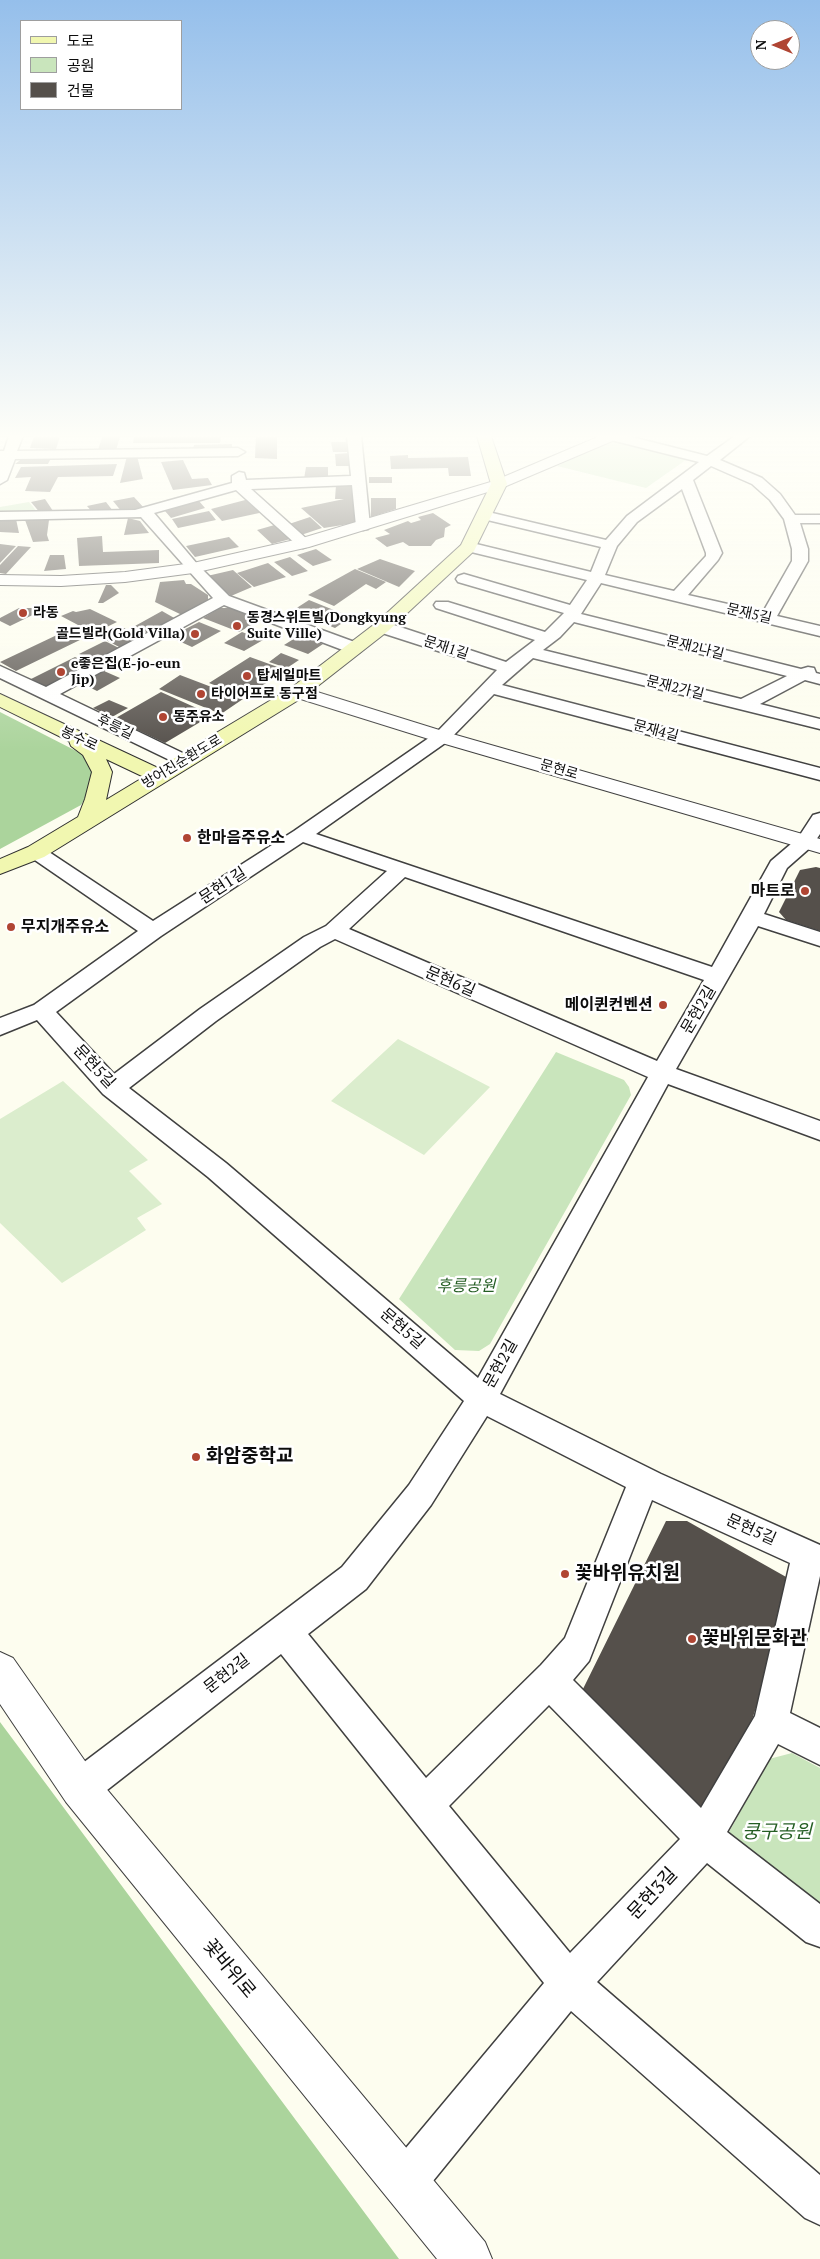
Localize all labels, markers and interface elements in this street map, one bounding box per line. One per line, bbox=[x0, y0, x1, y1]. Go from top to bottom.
legend bbox=[20, 20, 182, 110]
north arrow bbox=[750, 20, 800, 70]
text: 도로 bbox=[67, 30, 95, 50]
text: N bbox=[751, 40, 770, 50]
text: 공원 bbox=[67, 55, 95, 75]
text: 건물 bbox=[67, 80, 95, 100]
street label: 문재5길 bbox=[725, 601, 773, 627]
place label: 라동 bbox=[33, 605, 59, 621]
marker: 라동 bbox=[17, 607, 29, 619]
place label: 동경스위트빌(Dongkyung Suite Ville) bbox=[247, 610, 406, 642]
marker: 동경스위트빌(Dongkyung Suite Ville) bbox=[231, 620, 243, 632]
place label: 골드빌라(Gold Villa) bbox=[56, 626, 185, 642]
marker: 골드빌라(Gold Villa) bbox=[189, 628, 201, 640]
street label: 문재1길 bbox=[421, 633, 471, 663]
street label: 문재2나길 bbox=[664, 633, 726, 663]
place label: e좋은집(E-jo-eun Jip) bbox=[71, 656, 180, 689]
marker: e좋은집(E-jo-eun Jip) bbox=[55, 666, 67, 678]
place label: 탑세일마트 bbox=[257, 668, 321, 684]
marker: 탑세일마트 bbox=[241, 670, 253, 682]
street label: 문재2가길 bbox=[644, 673, 706, 703]
place label: 타이어프로 동구점 bbox=[211, 686, 318, 702]
marker: 타이어프로 동구점 bbox=[195, 688, 207, 700]
place label: 동주유소 bbox=[173, 709, 225, 725]
street label: 후릉길 bbox=[94, 711, 136, 743]
marker: 동주유소 bbox=[157, 711, 169, 723]
street label: 문재4길 bbox=[632, 717, 680, 745]
street label: 봉수로 bbox=[58, 723, 100, 755]
street label: 방어진순환도로 bbox=[139, 732, 225, 792]
street label: 문현로 bbox=[538, 757, 580, 783]
place label: 한마음주유소 bbox=[197, 828, 285, 848]
marker: 한마음주유소 bbox=[181, 832, 193, 844]
street label: 문현1길 bbox=[196, 864, 250, 908]
place label: 마트로 bbox=[751, 881, 795, 901]
marker: 마트로 bbox=[799, 885, 811, 897]
place label: 무지개주유소 bbox=[21, 917, 109, 937]
marker: 무지개주유소 bbox=[5, 921, 17, 933]
street label: 문현6길 bbox=[422, 963, 478, 1001]
street label: 문현2길 bbox=[678, 982, 720, 1038]
place label: 메이퀸컨벤션 bbox=[565, 995, 653, 1015]
marker: 메이퀸컨벤션 bbox=[657, 999, 669, 1011]
street label: 문현5길 bbox=[69, 1041, 119, 1093]
park label: 후릉공원 bbox=[437, 1276, 495, 1296]
street label: 문현5길 bbox=[376, 1304, 428, 1354]
street label: 문현2길 bbox=[480, 1336, 522, 1392]
place label: 화암중학교 bbox=[206, 1446, 293, 1468]
marker: 화암중학교 bbox=[190, 1451, 202, 1463]
street label: 문현5길 bbox=[723, 1511, 779, 1549]
place label: 꽃바위유치원 bbox=[575, 1563, 680, 1585]
marker: 꽃바위유치원 bbox=[559, 1568, 571, 1580]
place label: 꽃바위문화관 bbox=[702, 1628, 807, 1650]
marker: 꽃바위문화관 bbox=[686, 1633, 698, 1645]
street label: 문현2길 bbox=[200, 1650, 254, 1698]
park label: 쿵구공원 bbox=[742, 1822, 812, 1844]
street label: 문현3길 bbox=[623, 1863, 683, 1925]
street label: 꽃바위로 bbox=[198, 1935, 260, 2003]

